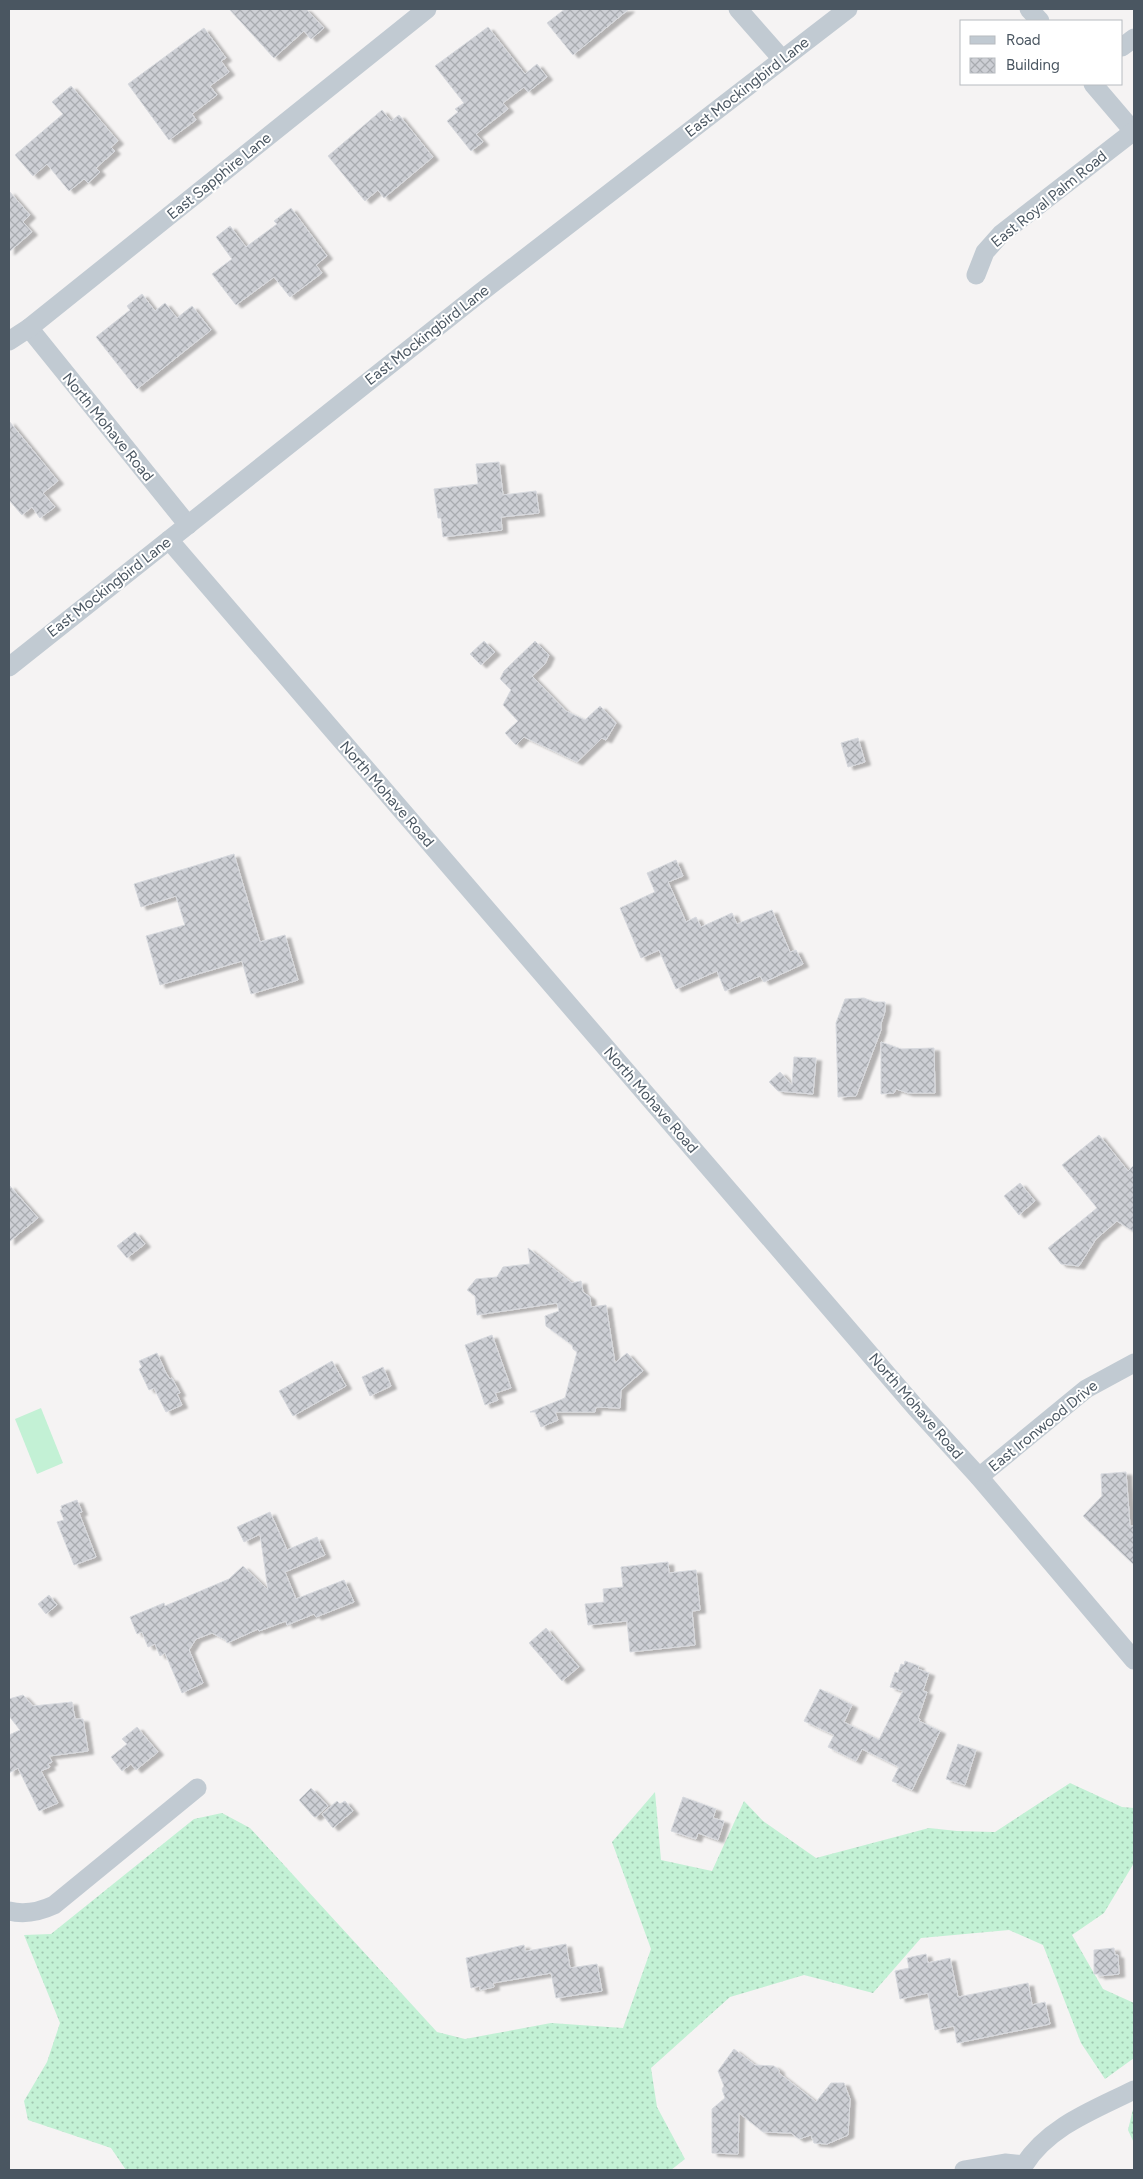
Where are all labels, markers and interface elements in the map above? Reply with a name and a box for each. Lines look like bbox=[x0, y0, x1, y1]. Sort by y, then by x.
legend bbox=[960, 20, 1123, 85]
text: Road bbox=[1006, 31, 1041, 49]
street label: East Mockingbird Lane bbox=[681, 33, 813, 141]
text: Building bbox=[1006, 56, 1060, 74]
street label: East Sapphire Lane bbox=[163, 129, 275, 223]
street label: East Royal Palm Road bbox=[988, 147, 1110, 251]
street label: East Mockingbird Lane bbox=[361, 281, 493, 389]
street label: North Mohave Road bbox=[59, 369, 157, 485]
street label: East Mockingbird Lane bbox=[43, 533, 175, 641]
street label: North Mohave Road bbox=[336, 737, 438, 851]
street label: North Mohave Road bbox=[600, 1043, 702, 1157]
street label: North Mohave Road bbox=[865, 1349, 967, 1463]
street label: East Ironwood Drive bbox=[985, 1376, 1101, 1476]

